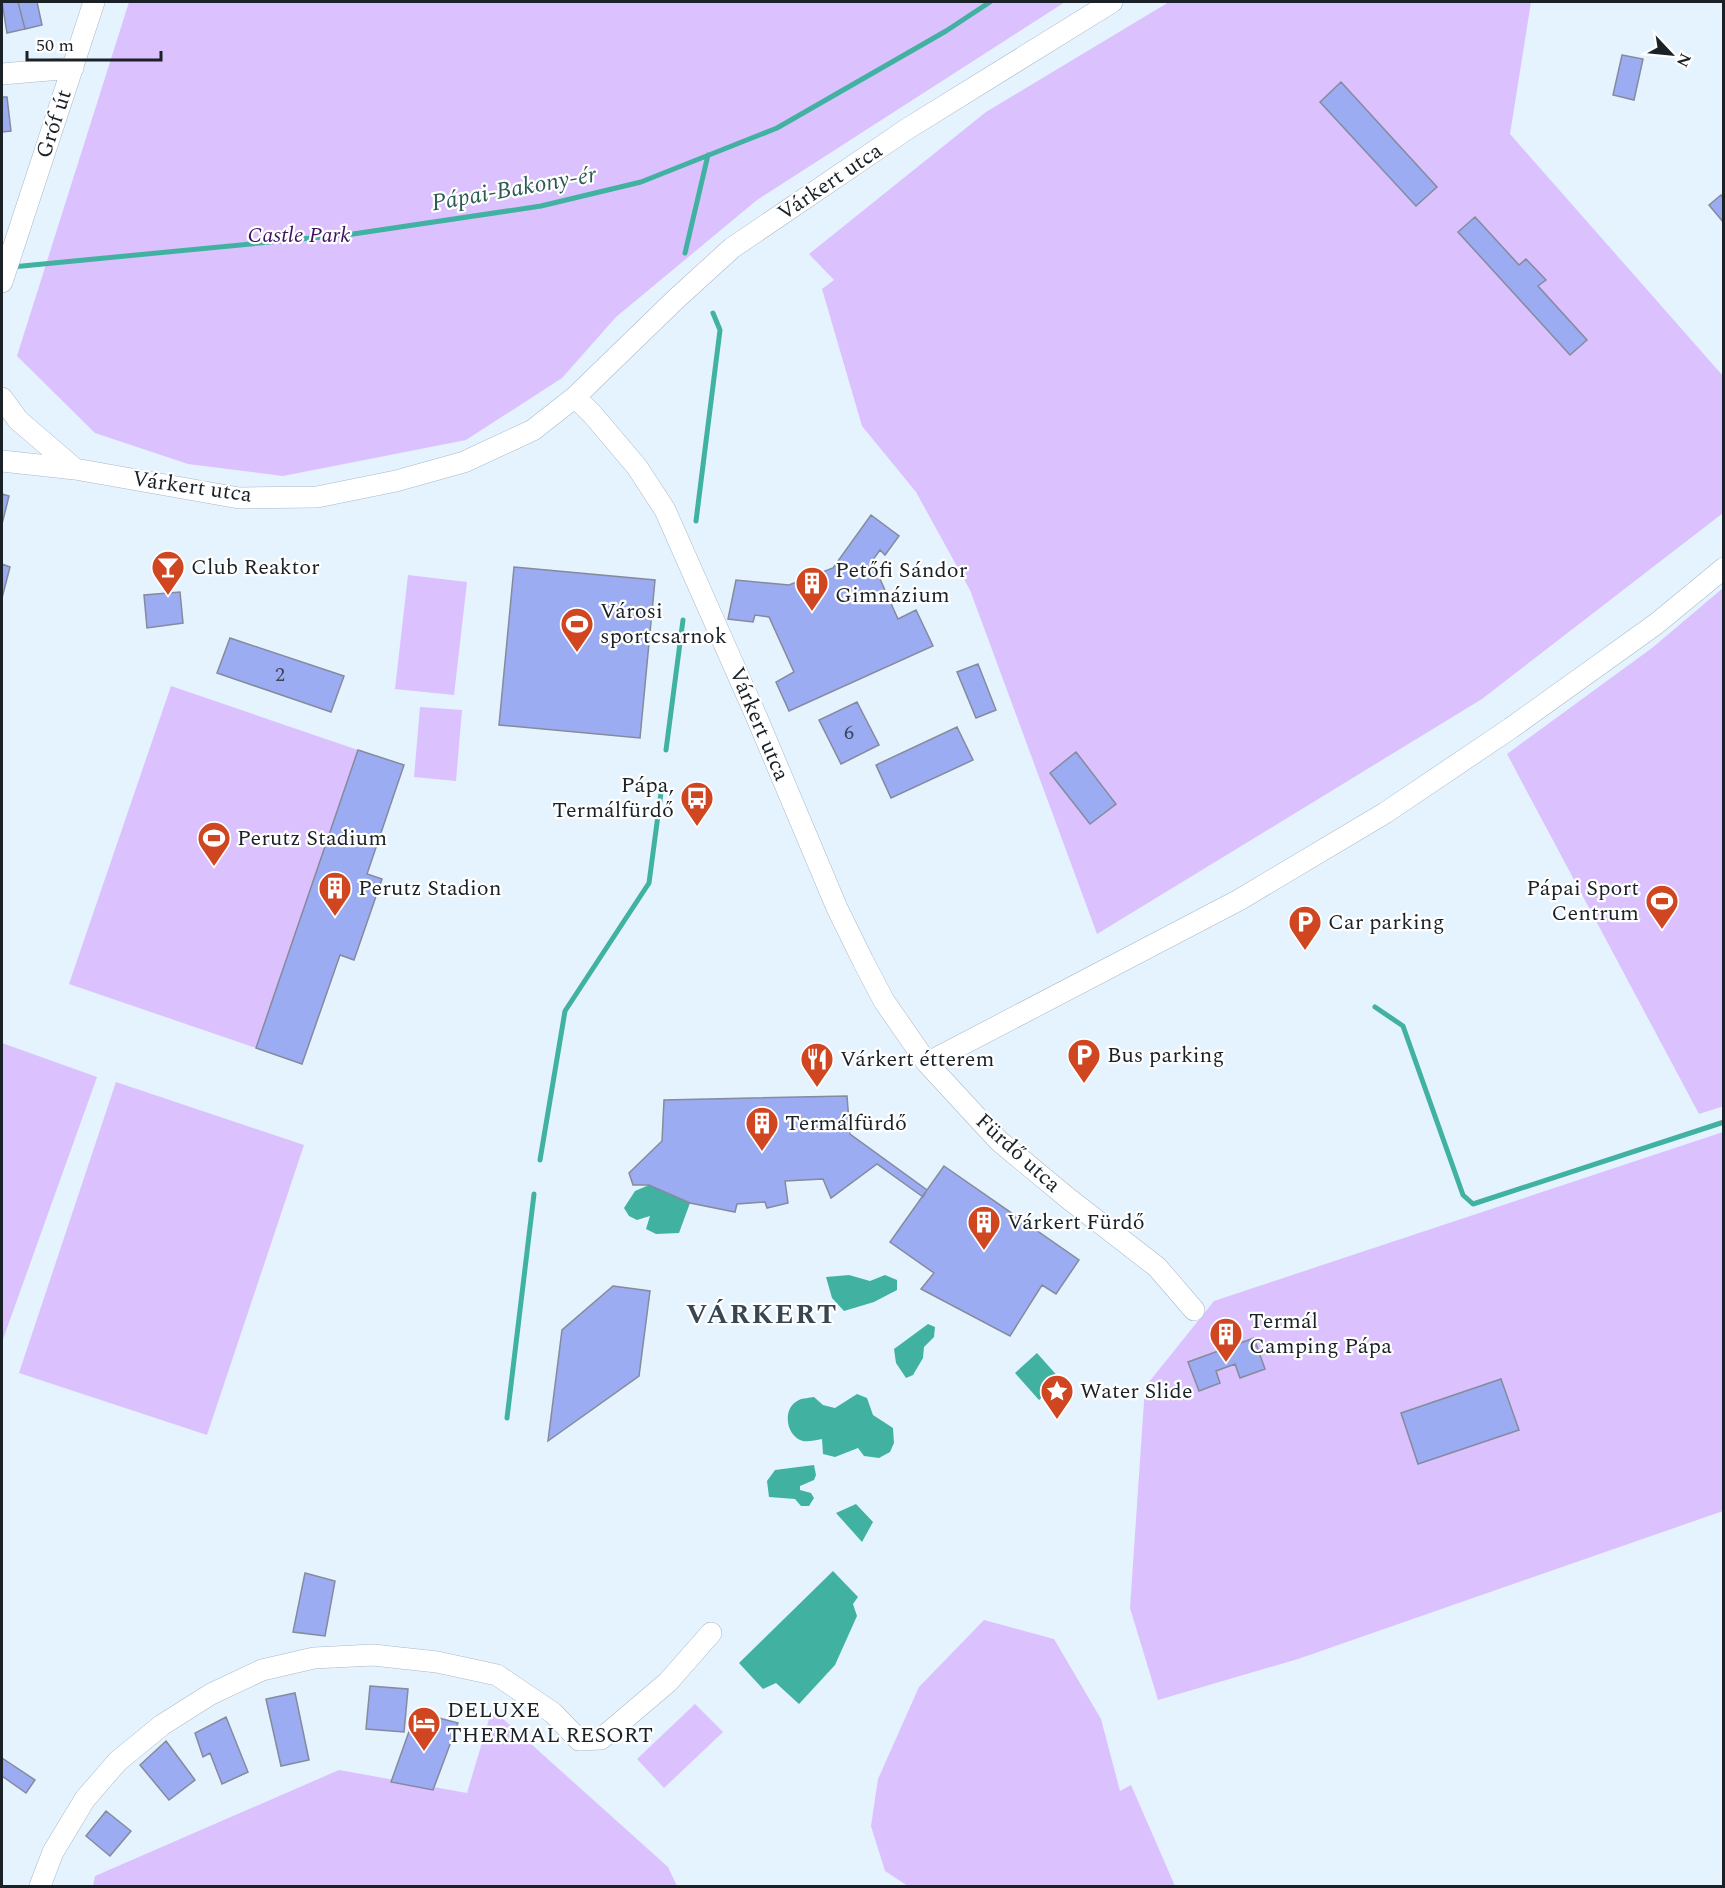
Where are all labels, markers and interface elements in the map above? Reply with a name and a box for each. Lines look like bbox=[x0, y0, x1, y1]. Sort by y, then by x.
scale bar bbox=[27, 24, 160, 62]
north arrow bbox=[1641, 24, 1701, 84]
text: 50 m bbox=[36, 32, 74, 59]
text: N bbox=[1670, 49, 1697, 71]
street label: Gróf út bbox=[27, 85, 81, 163]
street label: Várkert utca bbox=[771, 134, 889, 229]
water label: Pápai-Bakony-ér bbox=[429, 157, 600, 221]
park label: Castle Park bbox=[247, 219, 351, 252]
street label: Várkert utca bbox=[130, 462, 254, 512]
bar icon: Club Reaktor bbox=[150, 549, 186, 596]
place label: Club Reaktor bbox=[191, 551, 320, 584]
place label: Petőfi Sándor Gimnázium bbox=[835, 554, 968, 612]
building icon: Petőfi Sándor Gimnázium bbox=[794, 565, 830, 612]
place label: Városi sportcsarnok bbox=[600, 595, 727, 653]
sports icon: Városi sportcsarnok bbox=[559, 606, 595, 653]
house number: 2 bbox=[275, 660, 285, 690]
street label: Várkert utca bbox=[720, 662, 798, 786]
house number: 6 bbox=[844, 718, 854, 748]
place label: Pápa, Termálfürdő bbox=[552, 769, 674, 827]
bus stop icon: Pápa, Termálfürdő bbox=[679, 780, 715, 827]
sports icon: Perutz Stadium bbox=[196, 820, 232, 867]
place label: Perutz Stadium bbox=[237, 822, 387, 855]
building icon: Perutz Stadion bbox=[317, 870, 353, 917]
place label: Perutz Stadion bbox=[358, 872, 502, 905]
place label: Pápai Sport Centrum bbox=[1526, 872, 1639, 930]
sports icon: Pápai Sport Centrum bbox=[1644, 883, 1680, 930]
parking icon: Car parking bbox=[1287, 904, 1323, 951]
place label: Car parking bbox=[1328, 906, 1444, 939]
parking icon: Bus parking bbox=[1066, 1037, 1102, 1084]
place label: Bus parking bbox=[1107, 1039, 1224, 1072]
restaurant icon: Várkert étterem bbox=[799, 1041, 835, 1088]
place label: Várkert étterem bbox=[840, 1043, 994, 1076]
building icon: Termálfürdő bbox=[744, 1105, 780, 1152]
street label: Fürdő utca bbox=[968, 1105, 1068, 1201]
place label: Termálfürdő bbox=[785, 1107, 907, 1140]
building icon: Várkert Fürdő bbox=[966, 1204, 1002, 1251]
place label: Várkert Fürdő bbox=[1007, 1206, 1145, 1239]
district label: VÁRKERT bbox=[686, 1293, 838, 1336]
place label: Termál Camping Pápa bbox=[1249, 1305, 1392, 1363]
building icon: Termál Camping Pápa bbox=[1208, 1316, 1244, 1363]
place icon: Water Slide bbox=[1039, 1373, 1075, 1420]
place label: Water Slide bbox=[1080, 1375, 1193, 1408]
place label: DELUXE THERMAL RESORT bbox=[447, 1694, 653, 1752]
hotel icon: DELUXE THERMAL RESORT bbox=[406, 1705, 442, 1752]

